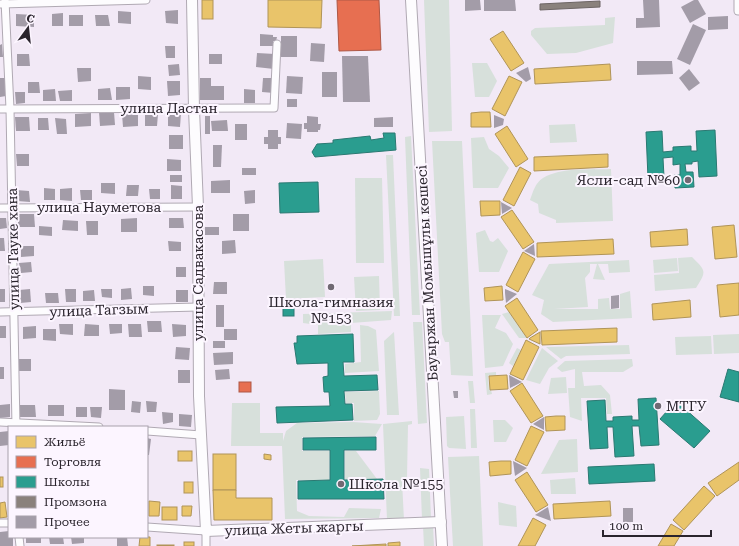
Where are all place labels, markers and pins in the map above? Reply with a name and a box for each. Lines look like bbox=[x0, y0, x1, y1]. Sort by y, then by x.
place label: Ясли-сад №60 bbox=[577, 172, 680, 188]
marker: Ясли-сад №60 bbox=[683, 175, 693, 185]
marker: Школа-гимназия №153 bbox=[326, 282, 336, 292]
place label: Школа-гимназия №153 bbox=[269, 294, 394, 326]
place label: МТГУ bbox=[666, 398, 707, 414]
marker: МТГУ bbox=[653, 401, 663, 411]
place label: Школа №155 bbox=[349, 476, 443, 492]
marker: Школа №155 bbox=[336, 479, 346, 489]

